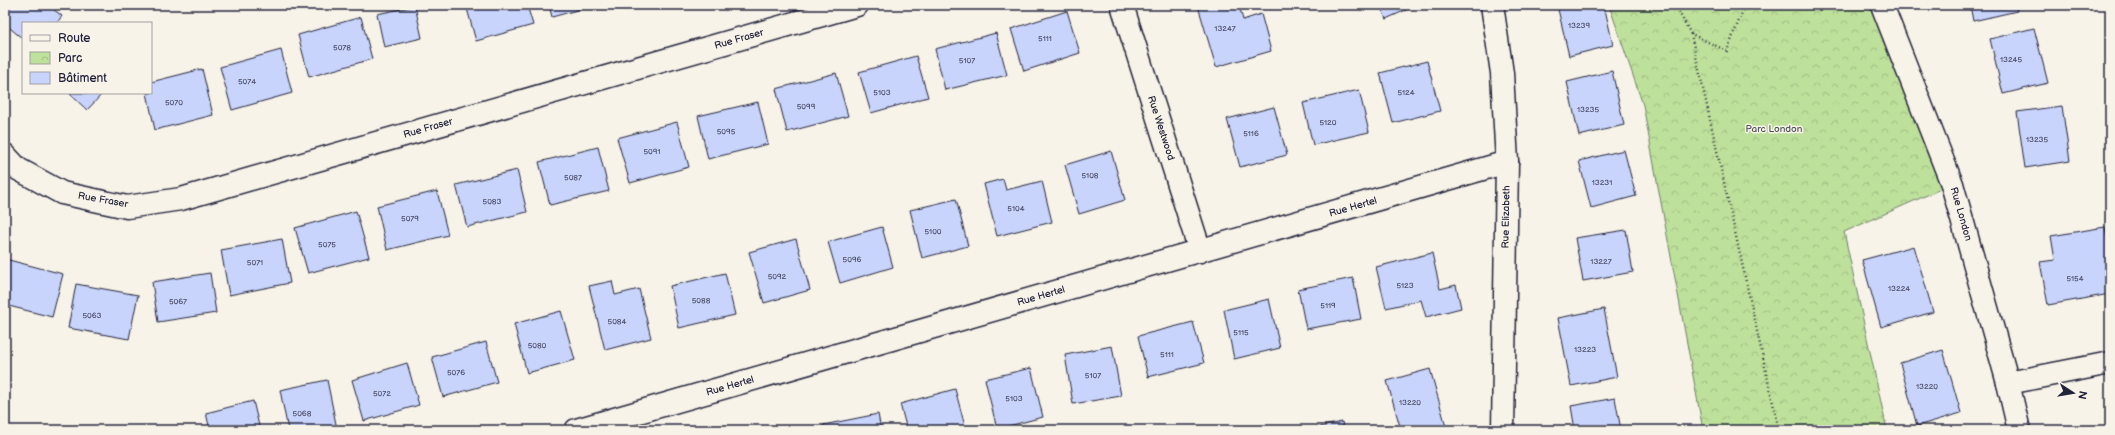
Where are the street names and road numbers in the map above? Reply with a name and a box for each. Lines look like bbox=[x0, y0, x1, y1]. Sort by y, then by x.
street label: Rue Fraser bbox=[713, 26, 765, 52]
street label: Rue Westwood bbox=[1145, 94, 1177, 162]
street label: Rue Fraser bbox=[402, 115, 454, 141]
street label: Rue Elizabeth bbox=[1499, 185, 1513, 249]
street label: Rue London bbox=[1948, 186, 1974, 242]
street label: Rue Fraser bbox=[77, 190, 129, 210]
street label: Rue Hertel bbox=[1328, 194, 1378, 220]
street label: Rue Hertel bbox=[1016, 283, 1066, 309]
street label: Rue Hertel bbox=[705, 373, 755, 399]

